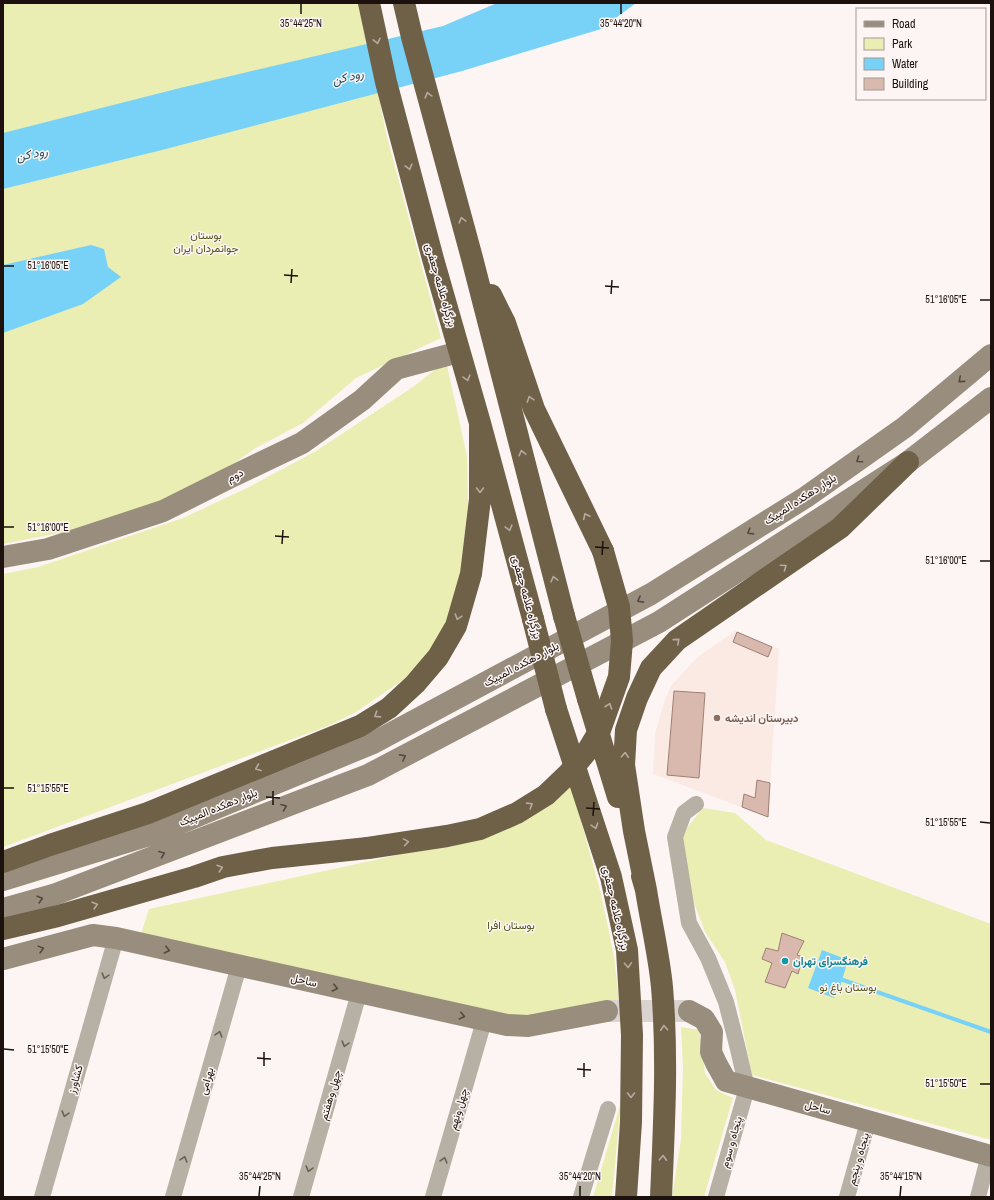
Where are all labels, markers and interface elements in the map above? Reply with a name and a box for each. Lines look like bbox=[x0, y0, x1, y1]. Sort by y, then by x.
legend bbox=[856, 8, 986, 100]
text: Road bbox=[892, 16, 916, 32]
text: 35°44'25"N bbox=[280, 17, 322, 30]
text: 35°44'20"N bbox=[600, 17, 642, 30]
text: Park bbox=[892, 36, 912, 52]
one-way arrow bbox=[373, 38, 381, 44]
text: Water bbox=[892, 56, 919, 72]
water label: رود کن bbox=[331, 65, 365, 89]
text: Building bbox=[892, 76, 929, 92]
one-way arrow bbox=[424, 92, 433, 99]
water label: رود کن bbox=[15, 143, 49, 165]
one-way arrow bbox=[404, 163, 413, 170]
one-way arrow bbox=[458, 217, 467, 224]
park label: بوستان جوانمردان ایران bbox=[173, 228, 239, 255]
street label: بزرگراه علامه جعفری bbox=[422, 242, 460, 328]
text: 51°16'05"E bbox=[27, 259, 69, 272]
text: 51°16'05"E bbox=[925, 293, 967, 306]
one-way arrow bbox=[462, 374, 471, 381]
one-way arrow bbox=[959, 376, 966, 383]
one-way arrow bbox=[527, 396, 535, 403]
one-way arrow bbox=[518, 449, 527, 456]
one-way arrow bbox=[856, 455, 863, 462]
street label: دوم bbox=[224, 465, 246, 486]
street label: بلوار دهکده المپیک bbox=[761, 470, 839, 528]
one-way arrow bbox=[476, 487, 484, 493]
one-way arrow bbox=[583, 513, 591, 521]
text: 51°16'00"E bbox=[27, 521, 69, 534]
one-way arrow bbox=[504, 525, 512, 531]
one-way arrow bbox=[747, 527, 754, 535]
street label: بزرگراه علامه جعفری bbox=[509, 554, 545, 640]
text: 51°16'00"E bbox=[925, 554, 967, 567]
one-way arrow bbox=[779, 565, 786, 572]
one-way arrow bbox=[550, 575, 559, 582]
one-way arrow bbox=[636, 595, 644, 603]
one-way arrow bbox=[454, 614, 463, 621]
street label: بلوار دهکده المپیک bbox=[481, 638, 561, 691]
one-way arrow bbox=[673, 639, 680, 646]
one-way arrow bbox=[604, 703, 613, 710]
one-way arrow bbox=[374, 711, 381, 718]
place label: دبیرستان اندیشه bbox=[725, 711, 799, 725]
marker: دبیرستان اندیشه bbox=[712, 713, 722, 723]
one-way arrow bbox=[620, 752, 629, 758]
one-way arrow bbox=[399, 754, 407, 761]
one-way arrow bbox=[254, 763, 261, 771]
text: 51°15'55"E bbox=[27, 782, 69, 795]
street label: بلوار دهکده المپیک bbox=[177, 785, 260, 830]
one-way arrow bbox=[525, 803, 532, 810]
one-way arrow bbox=[280, 804, 287, 812]
text: 51°15'55"E bbox=[925, 816, 967, 829]
one-way arrow bbox=[590, 822, 598, 829]
one-way arrow bbox=[403, 838, 409, 847]
one-way arrow bbox=[159, 850, 166, 858]
one-way arrow bbox=[216, 864, 223, 873]
street label: بزرگراه علامه جعفری bbox=[599, 864, 633, 952]
one-way arrow bbox=[37, 895, 44, 904]
one-way arrow bbox=[91, 901, 98, 910]
park label: بوستان افرا bbox=[487, 918, 535, 932]
one-way arrow bbox=[37, 945, 44, 954]
one-way arrow bbox=[164, 945, 171, 953]
place label: فرهنگسرای تهران bbox=[793, 954, 868, 968]
marker: فرهنگسرای تهران bbox=[780, 956, 790, 966]
one-way arrow bbox=[623, 962, 632, 968]
street label: ساحل bbox=[290, 970, 319, 990]
one-way arrow bbox=[101, 972, 110, 979]
park label: بوستان باغ نو bbox=[820, 980, 876, 995]
one-way arrow bbox=[332, 983, 338, 991]
one-way arrow bbox=[459, 1012, 465, 1020]
one-way arrow bbox=[660, 1025, 669, 1031]
one-way arrow bbox=[214, 1031, 223, 1038]
one-way arrow bbox=[341, 1040, 350, 1047]
text: 51°15'50"E bbox=[27, 1043, 69, 1056]
street label: کشاورز bbox=[64, 1063, 86, 1096]
street label: بهرامی bbox=[195, 1066, 217, 1096]
street label: چهل وهفتم bbox=[316, 1068, 345, 1122]
text: 51°15'50"E bbox=[925, 1077, 967, 1090]
street label: چهل ونهم bbox=[445, 1086, 472, 1132]
one-way arrow bbox=[627, 1092, 635, 1098]
street label: ساحل bbox=[803, 1097, 833, 1117]
one-way arrow bbox=[62, 1111, 70, 1117]
street label: پنجاه و سوم bbox=[717, 1115, 746, 1170]
street label: پنجاه و پنجم bbox=[844, 1131, 873, 1187]
one-way arrow bbox=[658, 1155, 667, 1161]
one-way arrow bbox=[179, 1156, 188, 1163]
one-way arrow bbox=[439, 1156, 448, 1163]
one-way arrow bbox=[305, 1165, 314, 1172]
text: 35°44'25"N bbox=[239, 1170, 281, 1183]
text: 35°44'20"N bbox=[559, 1170, 601, 1183]
text: 35°44'15"N bbox=[880, 1170, 922, 1183]

